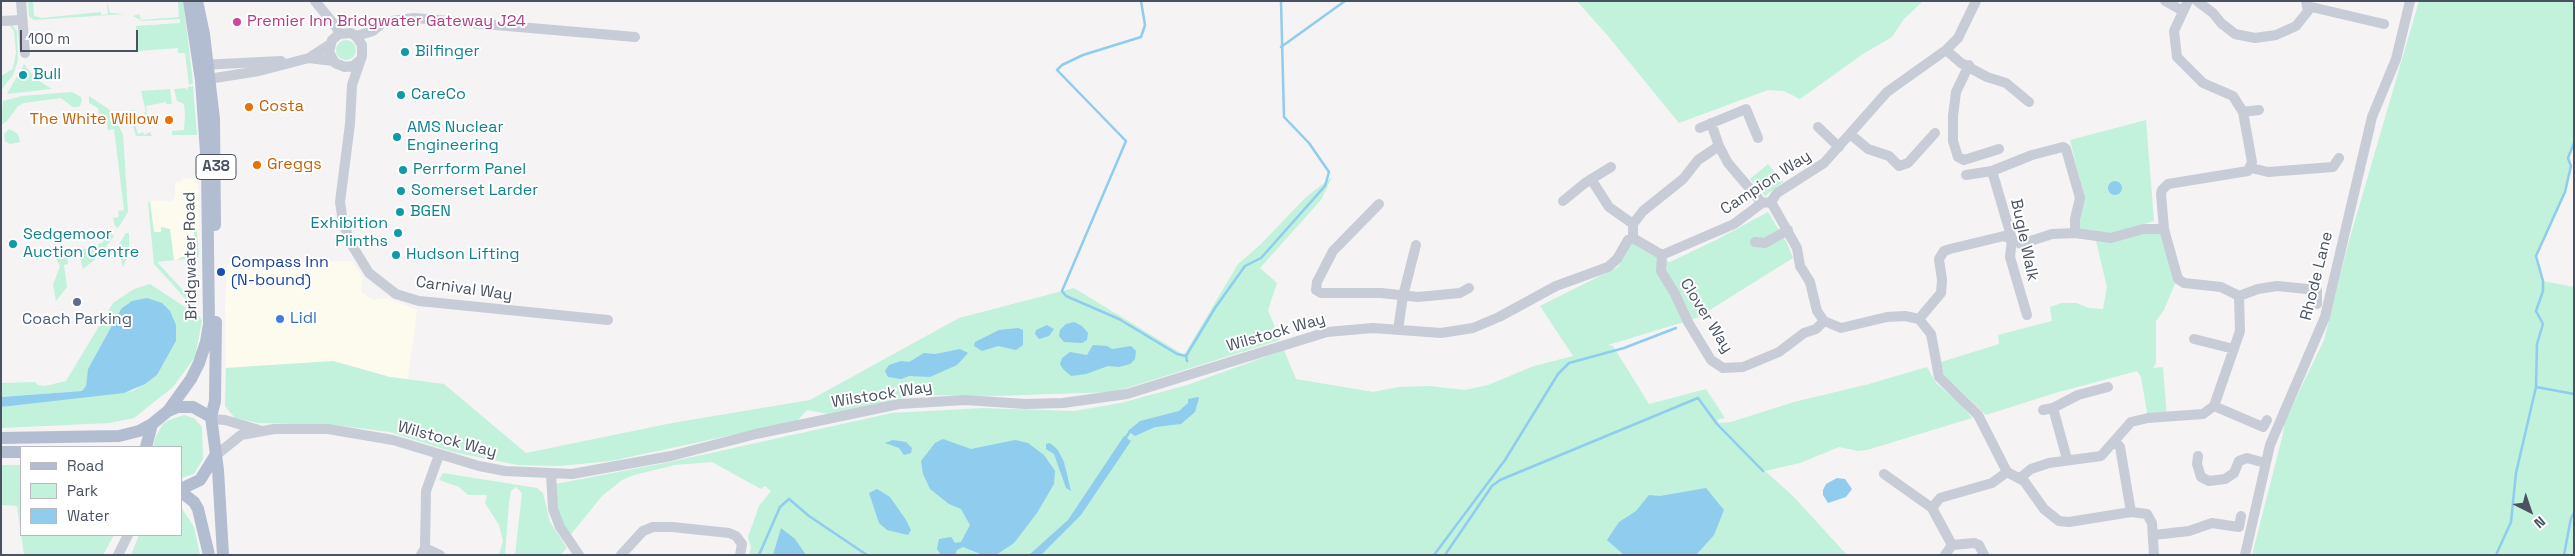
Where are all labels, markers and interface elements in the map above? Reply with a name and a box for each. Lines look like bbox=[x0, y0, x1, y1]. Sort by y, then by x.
place label: Premier Inn Bridgwater Gateway J24 bbox=[247, 12, 526, 32]
marker: Premier Inn Bridgwater Gateway J24 bbox=[231, 16, 243, 28]
scale bar bbox=[22, 20, 140, 52]
text: 100 m bbox=[28, 29, 70, 48]
place label: Bilfinger bbox=[415, 42, 480, 62]
marker: Bilfinger bbox=[399, 46, 411, 58]
place label: Bull bbox=[33, 65, 61, 85]
marker: Bull bbox=[17, 69, 29, 81]
place label: CareCo bbox=[411, 85, 466, 105]
marker: CareCo bbox=[395, 89, 407, 101]
place label: Costa bbox=[259, 97, 304, 117]
marker: Costa bbox=[243, 101, 255, 113]
place label: The White Willow bbox=[30, 110, 159, 130]
marker: The White Willow bbox=[163, 114, 175, 126]
place label: AMS Nuclear Engineering bbox=[407, 118, 503, 156]
marker: AMS Nuclear Engineering bbox=[391, 131, 403, 143]
street label: Campion Way bbox=[1717, 147, 1815, 219]
road number: A38 bbox=[196, 154, 236, 180]
place label: Greggs bbox=[267, 155, 322, 175]
marker: Greggs bbox=[251, 159, 263, 171]
place label: Perrform Panel bbox=[413, 160, 526, 180]
marker: Perrform Panel bbox=[397, 164, 409, 176]
place label: Somerset Larder bbox=[411, 181, 538, 201]
marker: Somerset Larder bbox=[395, 185, 407, 197]
street label: Bridgwater Road bbox=[180, 192, 202, 320]
street label: Bugle Walk bbox=[2006, 197, 2042, 283]
place label: BGEN bbox=[410, 202, 451, 222]
marker: BGEN bbox=[394, 206, 406, 218]
place label: Exhibition Plinths bbox=[311, 214, 388, 252]
place label: Sedgemoor Auction Centre bbox=[23, 225, 139, 263]
marker: Exhibition Plinths bbox=[392, 227, 404, 239]
street label: Rhode Lane bbox=[2297, 230, 2337, 322]
marker: Sedgemoor Auction Centre bbox=[7, 238, 19, 250]
place label: Hudson Lifting bbox=[406, 245, 520, 265]
marker: Hudson Lifting bbox=[390, 249, 402, 261]
place label: Compass Inn (N-bound) bbox=[231, 253, 329, 291]
marker: Compass Inn (N-bound) bbox=[215, 266, 227, 278]
street label: Carnival Way bbox=[414, 273, 514, 305]
street label: Clover Way bbox=[1676, 275, 1736, 357]
marker: Coach Parking bbox=[71, 296, 83, 308]
place label: Lidl bbox=[290, 309, 317, 329]
place label: Coach Parking bbox=[22, 310, 132, 330]
street label: Wilstock Way bbox=[1224, 310, 1328, 356]
marker: Lidl bbox=[274, 313, 286, 325]
street label: Wilstock Way bbox=[830, 378, 934, 412]
street label: Wilstock Way bbox=[395, 418, 499, 462]
legend bbox=[20, 446, 182, 536]
text: Road bbox=[67, 456, 104, 475]
text: Park bbox=[67, 481, 98, 500]
north arrow bbox=[2505, 486, 2555, 536]
text: Water bbox=[67, 506, 109, 525]
text: N bbox=[2530, 512, 2549, 532]

